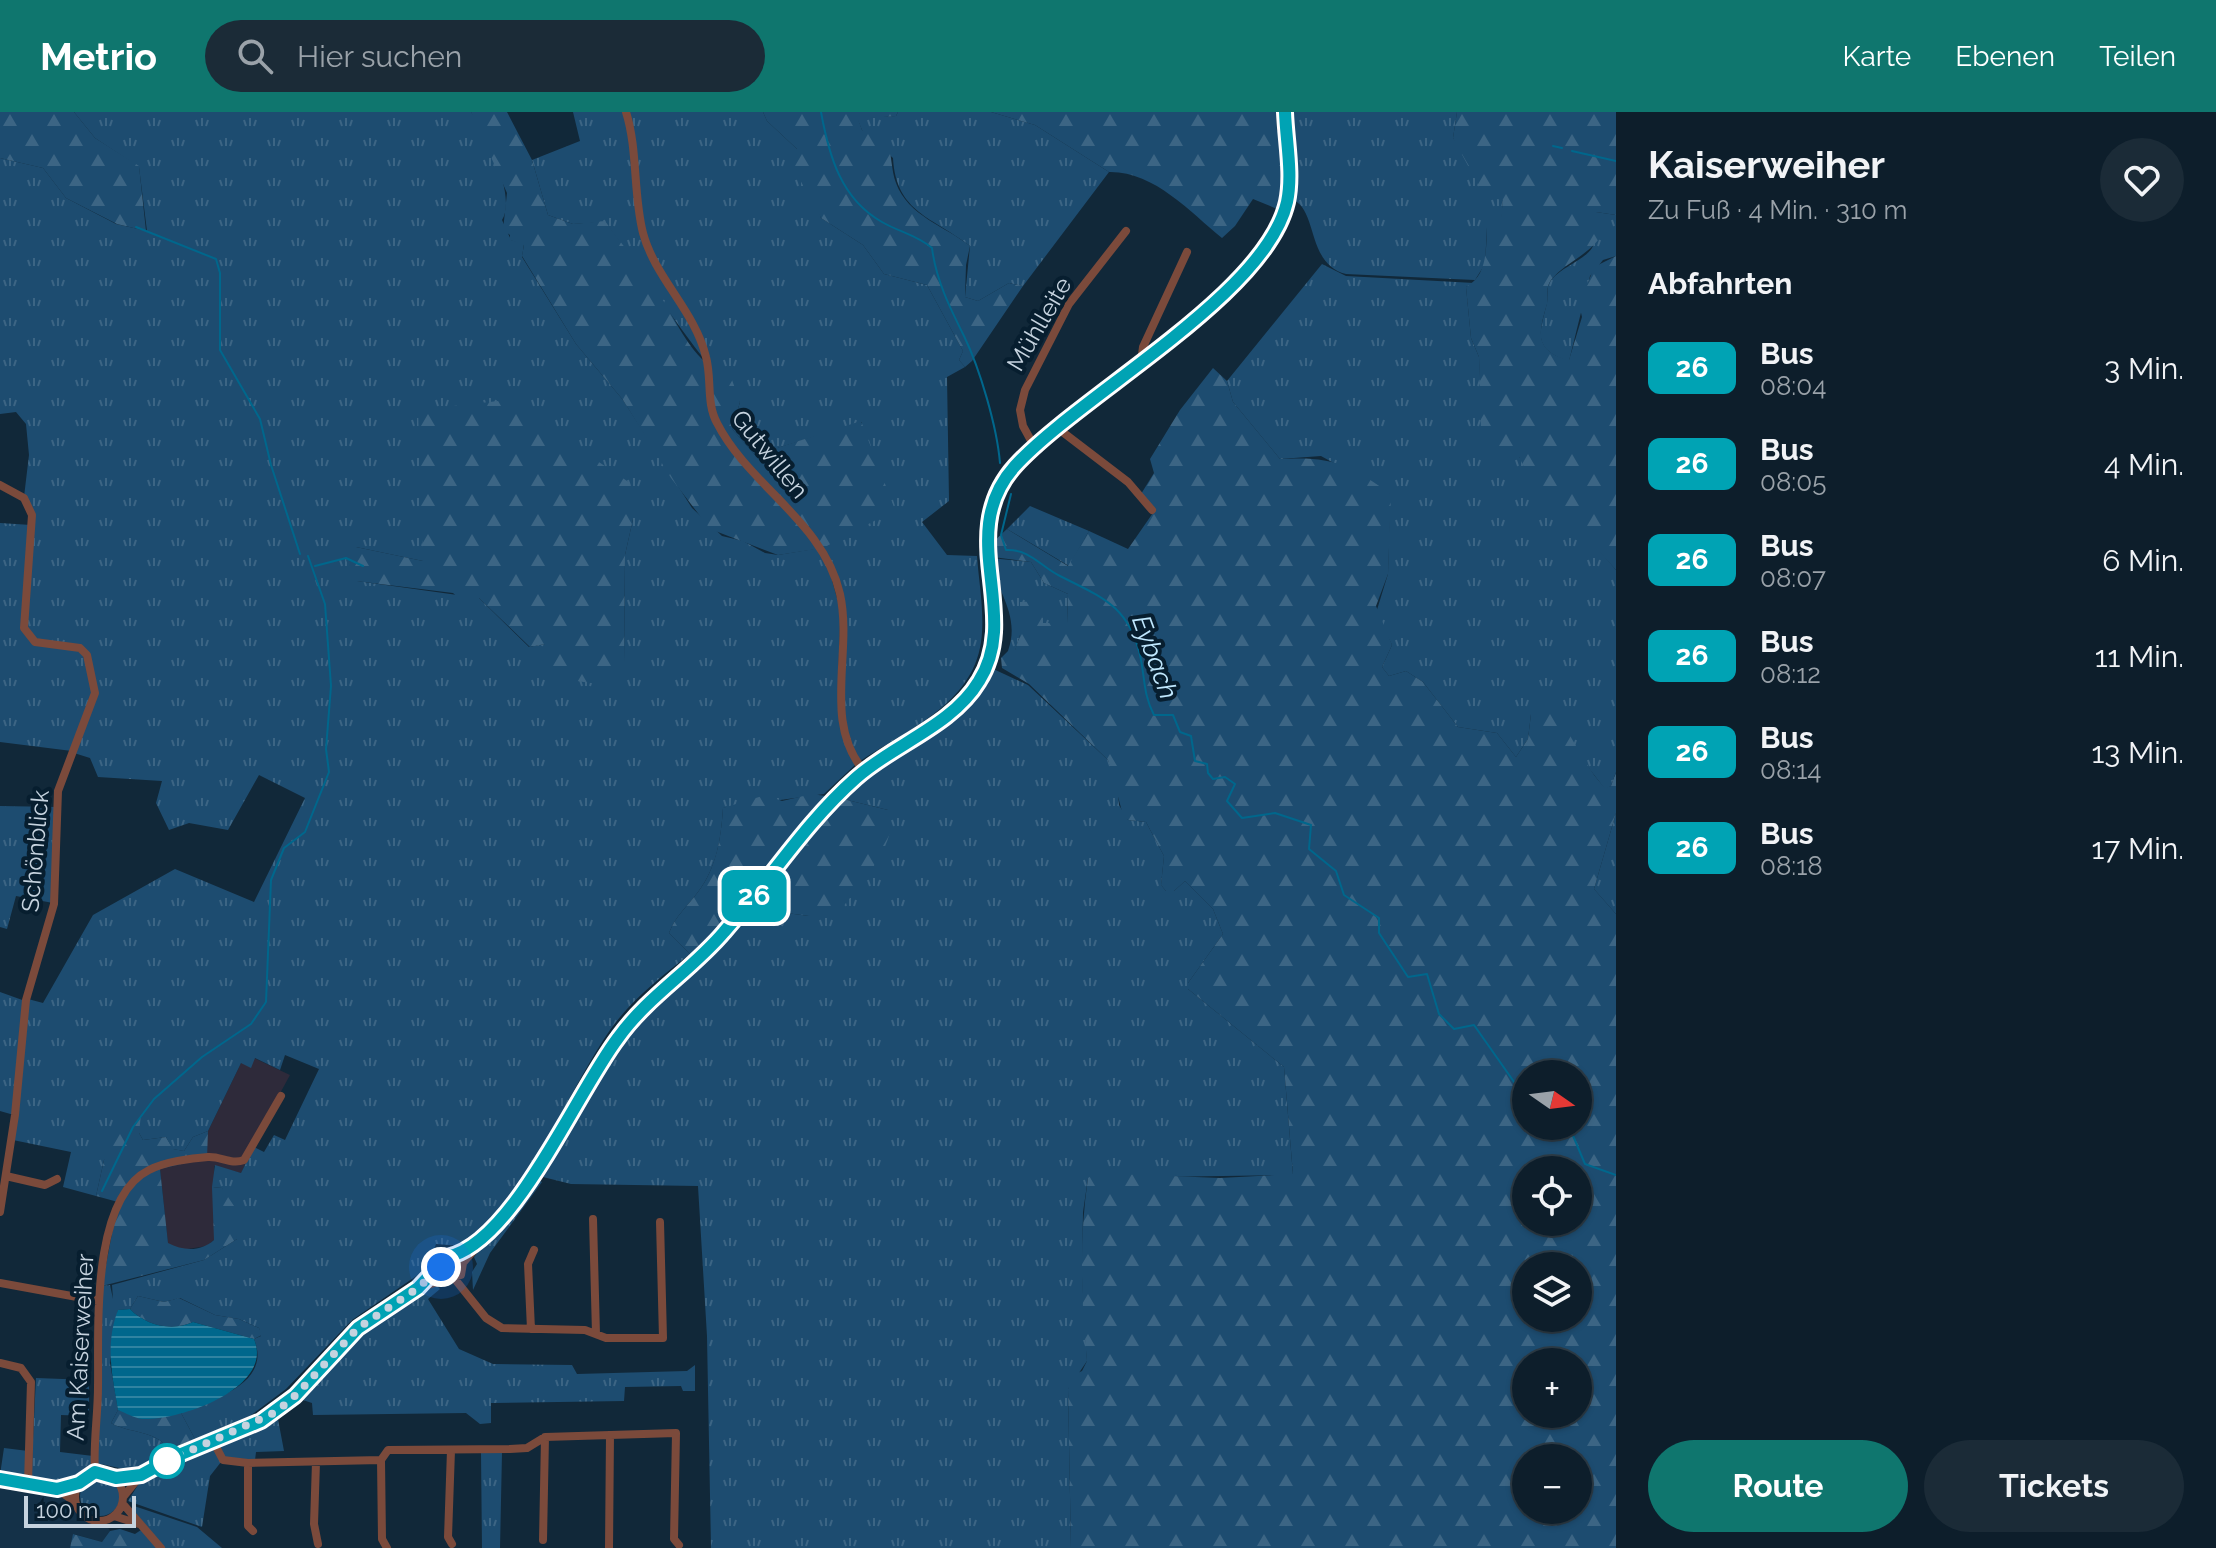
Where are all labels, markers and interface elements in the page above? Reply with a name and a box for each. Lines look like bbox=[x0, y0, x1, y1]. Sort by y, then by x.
search box bbox=[205, 20, 765, 92]
text: Metrio bbox=[40, 34, 157, 79]
icon: search bbox=[233, 34, 277, 78]
text: Hier suchen bbox=[297, 39, 462, 74]
text: Karte bbox=[1843, 40, 1911, 73]
text: Ebenen bbox=[1955, 40, 2055, 73]
text: Teilen bbox=[2099, 40, 2176, 73]
button: heart bbox=[2100, 138, 2184, 222]
text: Kaiserweiher bbox=[1648, 142, 1885, 187]
text: Zu Fuß · 4 Min. · 310 m bbox=[1648, 195, 1907, 225]
text: Abfahrten bbox=[1648, 266, 1792, 301]
street label: Mühlleite bbox=[1001, 272, 1077, 376]
text: Bus bbox=[1760, 336, 1814, 371]
text: 26 bbox=[1676, 351, 1708, 384]
text: 3 Min. bbox=[2104, 351, 2184, 386]
text: 08:04 bbox=[1760, 371, 1826, 401]
street label: Gutwillen bbox=[726, 404, 814, 504]
text: Bus bbox=[1760, 432, 1814, 467]
text: 26 bbox=[1676, 447, 1708, 480]
text: 4 Min. bbox=[2104, 447, 2184, 482]
text: 08:05 bbox=[1760, 467, 1826, 497]
text: Bus bbox=[1760, 528, 1814, 563]
text: 26 bbox=[1676, 543, 1708, 576]
text: 6 Min. bbox=[2102, 543, 2184, 578]
text: 08:07 bbox=[1760, 563, 1826, 593]
water label: Eybach bbox=[1126, 611, 1184, 703]
text: Bus bbox=[1760, 624, 1814, 659]
text: 26 bbox=[1676, 639, 1708, 672]
text: 11 Min. bbox=[2095, 639, 2184, 674]
text: 08:12 bbox=[1760, 659, 1821, 689]
text: Bus bbox=[1760, 720, 1814, 755]
text: 26 bbox=[1676, 735, 1708, 768]
text: 13 Min. bbox=[2091, 735, 2184, 770]
text: 08:14 bbox=[1760, 755, 1822, 785]
street label: Schönblick bbox=[15, 788, 55, 913]
text: Bus bbox=[1760, 816, 1814, 851]
text: 26 bbox=[1676, 831, 1708, 864]
text: 17 Min. bbox=[2092, 831, 2184, 866]
text: 08:18 bbox=[1760, 851, 1823, 881]
line badge: 26 bbox=[718, 870, 790, 922]
text: 26 bbox=[738, 879, 770, 912]
north arrow bbox=[1512, 1060, 1592, 1140]
map controls bbox=[1512, 1060, 1592, 1524]
button: locate bbox=[1512, 1156, 1592, 1236]
your location bbox=[421, 1247, 461, 1287]
street label: Am Kaiserweiher bbox=[61, 1252, 99, 1441]
button: layers bbox=[1512, 1252, 1592, 1332]
button: + bbox=[1512, 1348, 1592, 1428]
button: Route bbox=[1648, 1440, 1908, 1532]
button: Tickets bbox=[1924, 1440, 2184, 1532]
unlabelled marker bbox=[150, 1444, 184, 1478]
button: − bbox=[1512, 1444, 1592, 1524]
scale bar bbox=[24, 1492, 136, 1528]
text: 100 m bbox=[36, 1497, 98, 1523]

